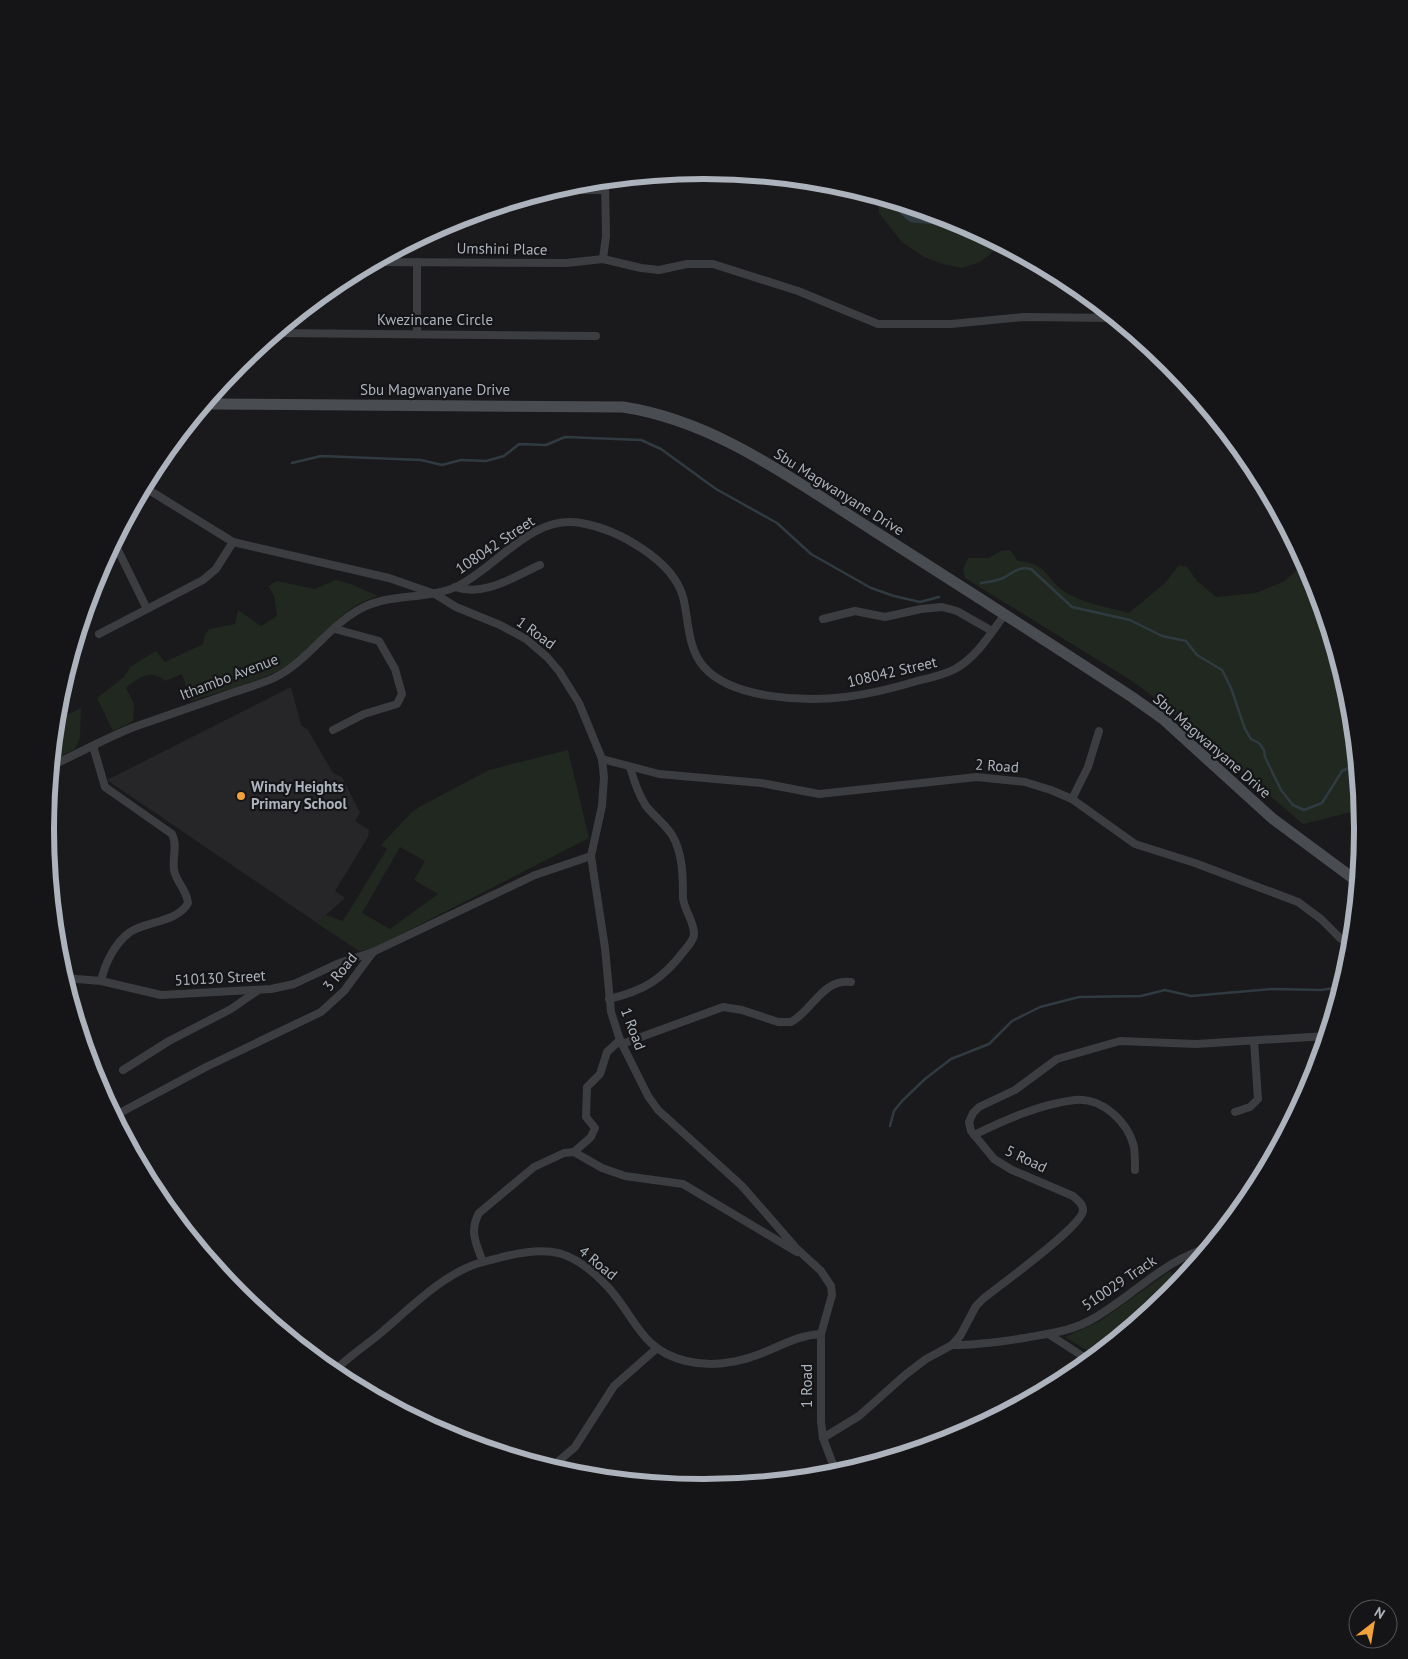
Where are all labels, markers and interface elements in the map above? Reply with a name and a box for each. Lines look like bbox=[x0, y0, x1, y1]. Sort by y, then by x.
street label: Umshini Place bbox=[456, 238, 548, 259]
street label: Kwezincane Circle bbox=[377, 310, 493, 329]
street label: Sbu Magwanyane Drive bbox=[360, 380, 510, 399]
street label: Sbu Magwanyane Drive bbox=[771, 444, 908, 539]
street label: 108042 Street bbox=[452, 511, 538, 578]
street label: 1 Road bbox=[513, 612, 560, 653]
street label: Ithambo Avenue bbox=[177, 649, 281, 704]
street label: 108042 Street bbox=[845, 652, 939, 691]
street label: Sbu Magwanyane Drive bbox=[1149, 689, 1275, 802]
street label: 2 Road bbox=[974, 754, 1020, 777]
place label: Windy Heights Primary School bbox=[251, 777, 347, 813]
marker: Windy Heights Primary School bbox=[235, 790, 247, 802]
street label: 3 Road bbox=[318, 949, 361, 995]
street label: 510130 Street bbox=[174, 966, 266, 989]
street label: 1 Road bbox=[617, 1005, 650, 1053]
street label: 5 Road bbox=[1002, 1141, 1050, 1176]
street label: 4 Road bbox=[575, 1241, 621, 1284]
street label: 510029 Track bbox=[1078, 1250, 1160, 1314]
street label: 1 Road bbox=[797, 1364, 816, 1408]
north arrow bbox=[1348, 1599, 1398, 1649]
text: N bbox=[1371, 1603, 1388, 1623]

